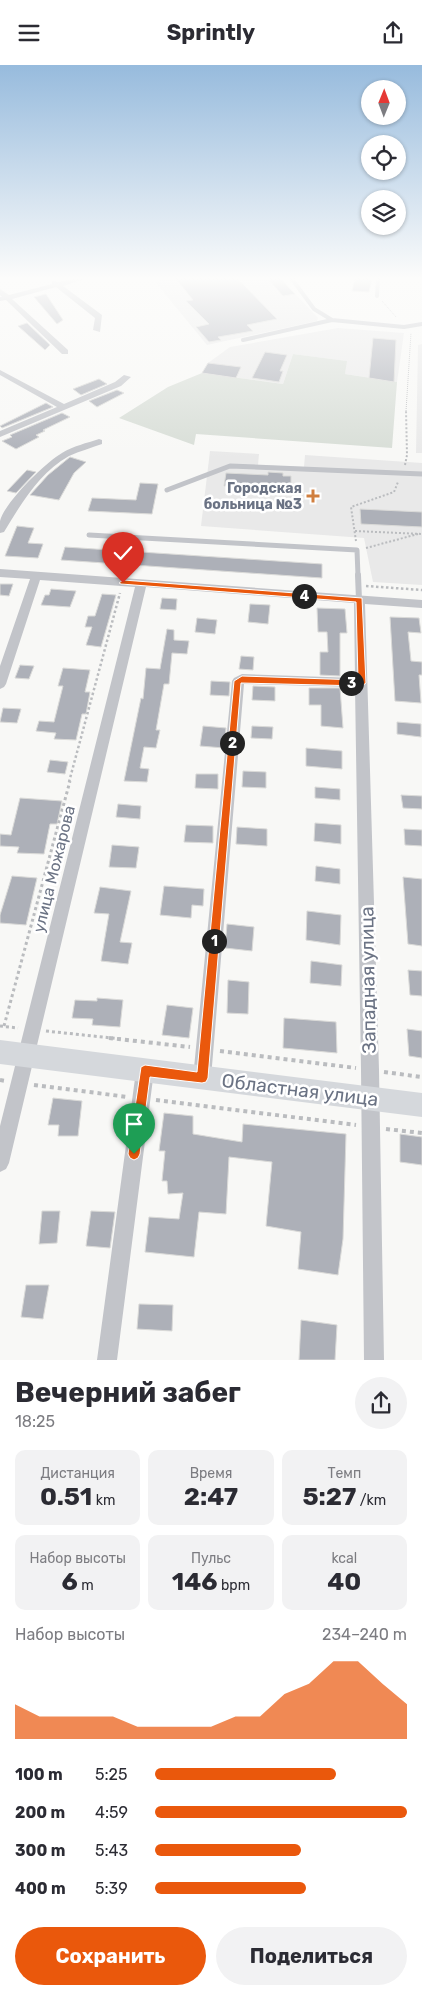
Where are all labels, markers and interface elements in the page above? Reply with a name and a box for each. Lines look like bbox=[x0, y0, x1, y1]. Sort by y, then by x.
icon: menu bbox=[15, 19, 43, 47]
text: Sprintly bbox=[167, 19, 255, 46]
icon: share bbox=[379, 19, 407, 47]
north arrow bbox=[361, 80, 406, 125]
map controls bbox=[361, 80, 406, 235]
button: locate bbox=[361, 135, 406, 180]
button: layers bbox=[361, 190, 406, 235]
place label: Городская больница №3 bbox=[204, 480, 302, 513]
marker: Городская больница №3 bbox=[306, 489, 320, 503]
pin bbox=[102, 532, 144, 583]
icon: check bbox=[109, 539, 137, 567]
pin: 4 bbox=[292, 583, 316, 609]
text: 4 bbox=[300, 588, 309, 605]
pin: 3 bbox=[338, 671, 364, 695]
text: 3 bbox=[347, 675, 356, 692]
pin: 2 bbox=[220, 731, 244, 755]
text: 2 bbox=[228, 735, 237, 752]
street label: улица Можарова bbox=[29, 804, 79, 934]
street label: Западная улица bbox=[355, 906, 381, 1054]
pin: 1 bbox=[202, 929, 226, 953]
text: 1 bbox=[211, 933, 218, 950]
street label: Областная улица bbox=[221, 1069, 379, 1111]
pin bbox=[113, 1103, 155, 1154]
icon: arrive bbox=[120, 1110, 148, 1138]
text: Вечерний забег bbox=[15, 1376, 241, 1409]
button: share bbox=[355, 1377, 407, 1429]
text: 18:25 bbox=[15, 1412, 55, 1431]
text: Дистанция bbox=[40, 1465, 115, 1482]
text: Время bbox=[190, 1465, 232, 1482]
text: Темп bbox=[327, 1465, 361, 1482]
text: 0.51 bbox=[40, 1482, 92, 1511]
text: 2:47 bbox=[184, 1482, 238, 1511]
text: 5:27 bbox=[302, 1482, 356, 1511]
text: km bbox=[92, 1492, 115, 1509]
text: /km bbox=[356, 1492, 386, 1509]
text: Набор высоты bbox=[30, 1550, 126, 1567]
text: Пульс bbox=[191, 1550, 231, 1567]
text: kcal bbox=[331, 1550, 357, 1567]
text: 6 bbox=[62, 1567, 78, 1596]
text: 146 bbox=[172, 1567, 218, 1596]
text: 40 bbox=[327, 1567, 361, 1596]
text: m bbox=[78, 1577, 94, 1594]
text: bpm bbox=[218, 1577, 250, 1594]
text: Набор высоты bbox=[15, 1625, 125, 1644]
text: 234–240 m bbox=[322, 1625, 407, 1644]
text: 100 m bbox=[15, 1765, 63, 1784]
text: 5:25 bbox=[95, 1765, 128, 1784]
text: 200 m bbox=[15, 1803, 65, 1822]
text: 4:59 bbox=[95, 1803, 128, 1822]
text: 300 m bbox=[15, 1841, 65, 1860]
text: 5:43 bbox=[95, 1841, 128, 1860]
text: 400 m bbox=[15, 1879, 66, 1898]
text: 5:39 bbox=[95, 1879, 128, 1898]
button: Сохранить bbox=[15, 1927, 206, 1985]
button: Поделиться bbox=[216, 1927, 407, 1985]

